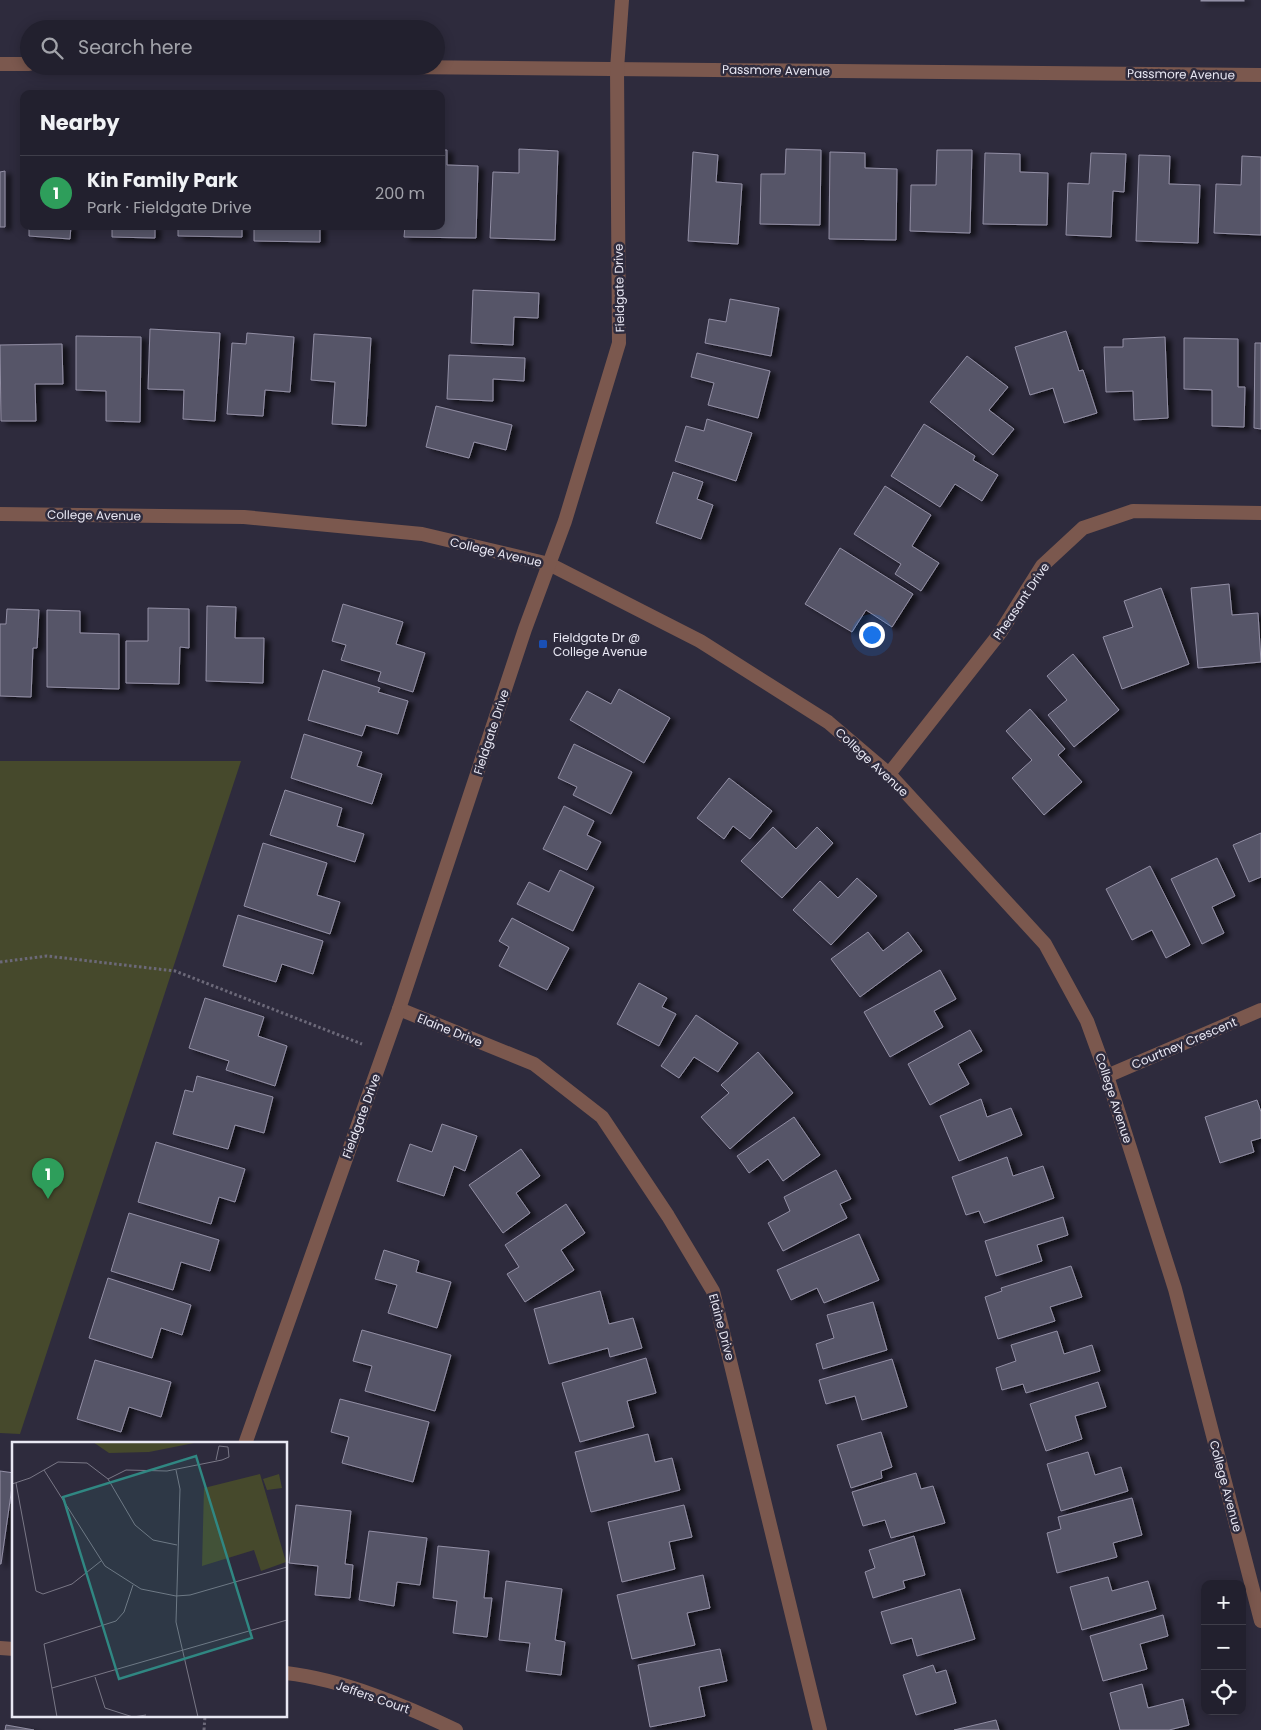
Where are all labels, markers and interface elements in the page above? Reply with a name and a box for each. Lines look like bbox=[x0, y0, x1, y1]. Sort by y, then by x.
search box bbox=[20, 20, 445, 75]
icon: search bbox=[38, 34, 66, 62]
text: Search here bbox=[78, 34, 192, 61]
street label: Passmore Avenue bbox=[722, 61, 830, 79]
street label: Passmore Avenue bbox=[1127, 65, 1235, 83]
text: Nearby bbox=[40, 108, 120, 137]
text: Kin Family Park bbox=[87, 167, 238, 194]
text: 1 bbox=[53, 182, 59, 205]
text: 200 m bbox=[375, 182, 425, 205]
text: Park · Fieldgate Drive bbox=[87, 196, 252, 219]
street label: Fieldgate Drive bbox=[610, 243, 628, 333]
street label: College Avenue bbox=[47, 506, 141, 524]
street label: College Avenue bbox=[448, 533, 544, 571]
street label: Pheasant Drive bbox=[989, 559, 1053, 643]
your location bbox=[859, 622, 885, 648]
place label: Fieldgate Dr @ College Avenue bbox=[553, 629, 647, 660]
marker: Fieldgate Dr @ College Avenue bbox=[537, 638, 549, 650]
street label: Fieldgate Drive bbox=[469, 687, 513, 777]
street label: College Avenue bbox=[832, 724, 912, 800]
street label: Elaine Drive bbox=[415, 1009, 485, 1051]
street label: Courtney Crescent bbox=[1129, 1013, 1239, 1073]
street label: College Avenue bbox=[1091, 1051, 1137, 1145]
street label: Fieldgate Drive bbox=[338, 1071, 384, 1161]
pin: 1 bbox=[32, 1158, 64, 1199]
street label: Elaine Drive bbox=[705, 1292, 739, 1362]
street label: College Avenue bbox=[1206, 1438, 1246, 1534]
inset map bbox=[12, 1442, 288, 1718]
map controls bbox=[1201, 1580, 1246, 1715]
button: + bbox=[1201, 1580, 1246, 1625]
button: − bbox=[1201, 1625, 1246, 1670]
button: locate bbox=[1201, 1670, 1246, 1715]
street label: Jeffers Court bbox=[334, 1676, 412, 1718]

